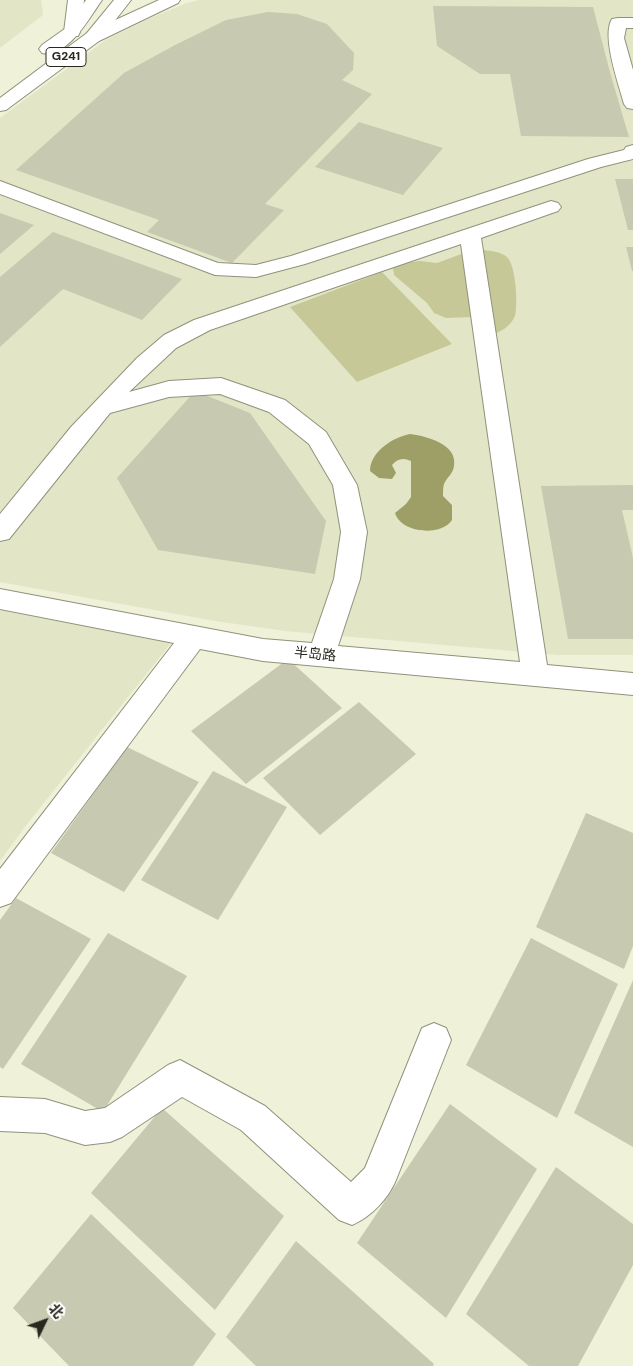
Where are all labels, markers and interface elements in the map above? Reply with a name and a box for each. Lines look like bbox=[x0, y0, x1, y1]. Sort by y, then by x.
road number: G241 bbox=[46, 48, 86, 66]
street label: 半岛路 bbox=[293, 645, 337, 665]
north arrow bbox=[20, 1296, 70, 1346]
text: 北 bbox=[45, 1300, 68, 1322]

